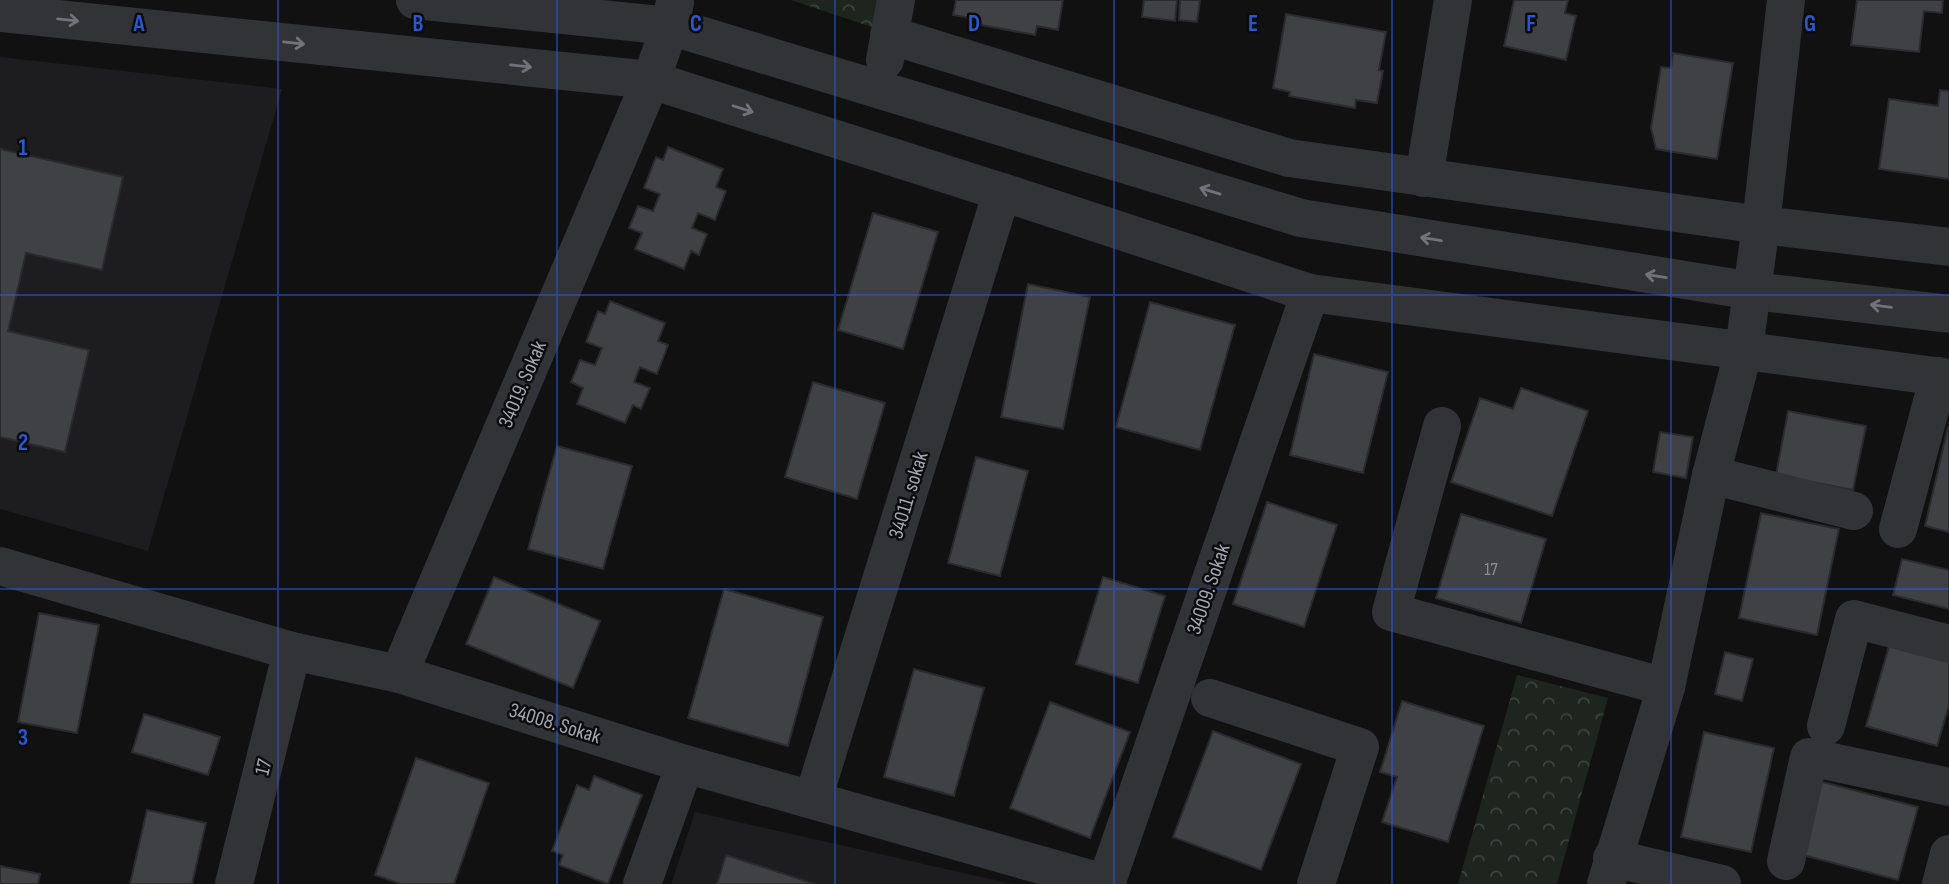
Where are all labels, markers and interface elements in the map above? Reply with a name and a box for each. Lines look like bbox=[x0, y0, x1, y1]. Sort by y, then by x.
text: A bbox=[133, 10, 146, 38]
text: B bbox=[413, 10, 424, 38]
text: C bbox=[690, 10, 702, 38]
text: D bbox=[968, 10, 980, 38]
text: E bbox=[1248, 10, 1258, 38]
text: F bbox=[1526, 10, 1536, 38]
text: G bbox=[1804, 10, 1816, 38]
one-way arrow bbox=[56, 13, 79, 26]
one-way arrow bbox=[282, 37, 305, 50]
one-way arrow bbox=[509, 60, 531, 73]
one-way arrow bbox=[731, 104, 753, 116]
text: 1 bbox=[18, 134, 28, 162]
one-way arrow bbox=[1199, 183, 1221, 196]
one-way arrow bbox=[1420, 232, 1443, 245]
one-way arrow bbox=[1645, 269, 1668, 282]
one-way arrow bbox=[1870, 299, 1893, 312]
street label: 34019. Sokak bbox=[493, 337, 552, 432]
text: 2 bbox=[18, 429, 28, 457]
street label: 34011. sokak bbox=[883, 448, 934, 542]
street label: 34009. Sokak bbox=[1181, 541, 1236, 638]
house number: 17 bbox=[1484, 559, 1499, 580]
street label: 34008. Sokak bbox=[506, 698, 604, 749]
text: 3 bbox=[18, 724, 28, 752]
street label: 17 bbox=[249, 756, 278, 778]

